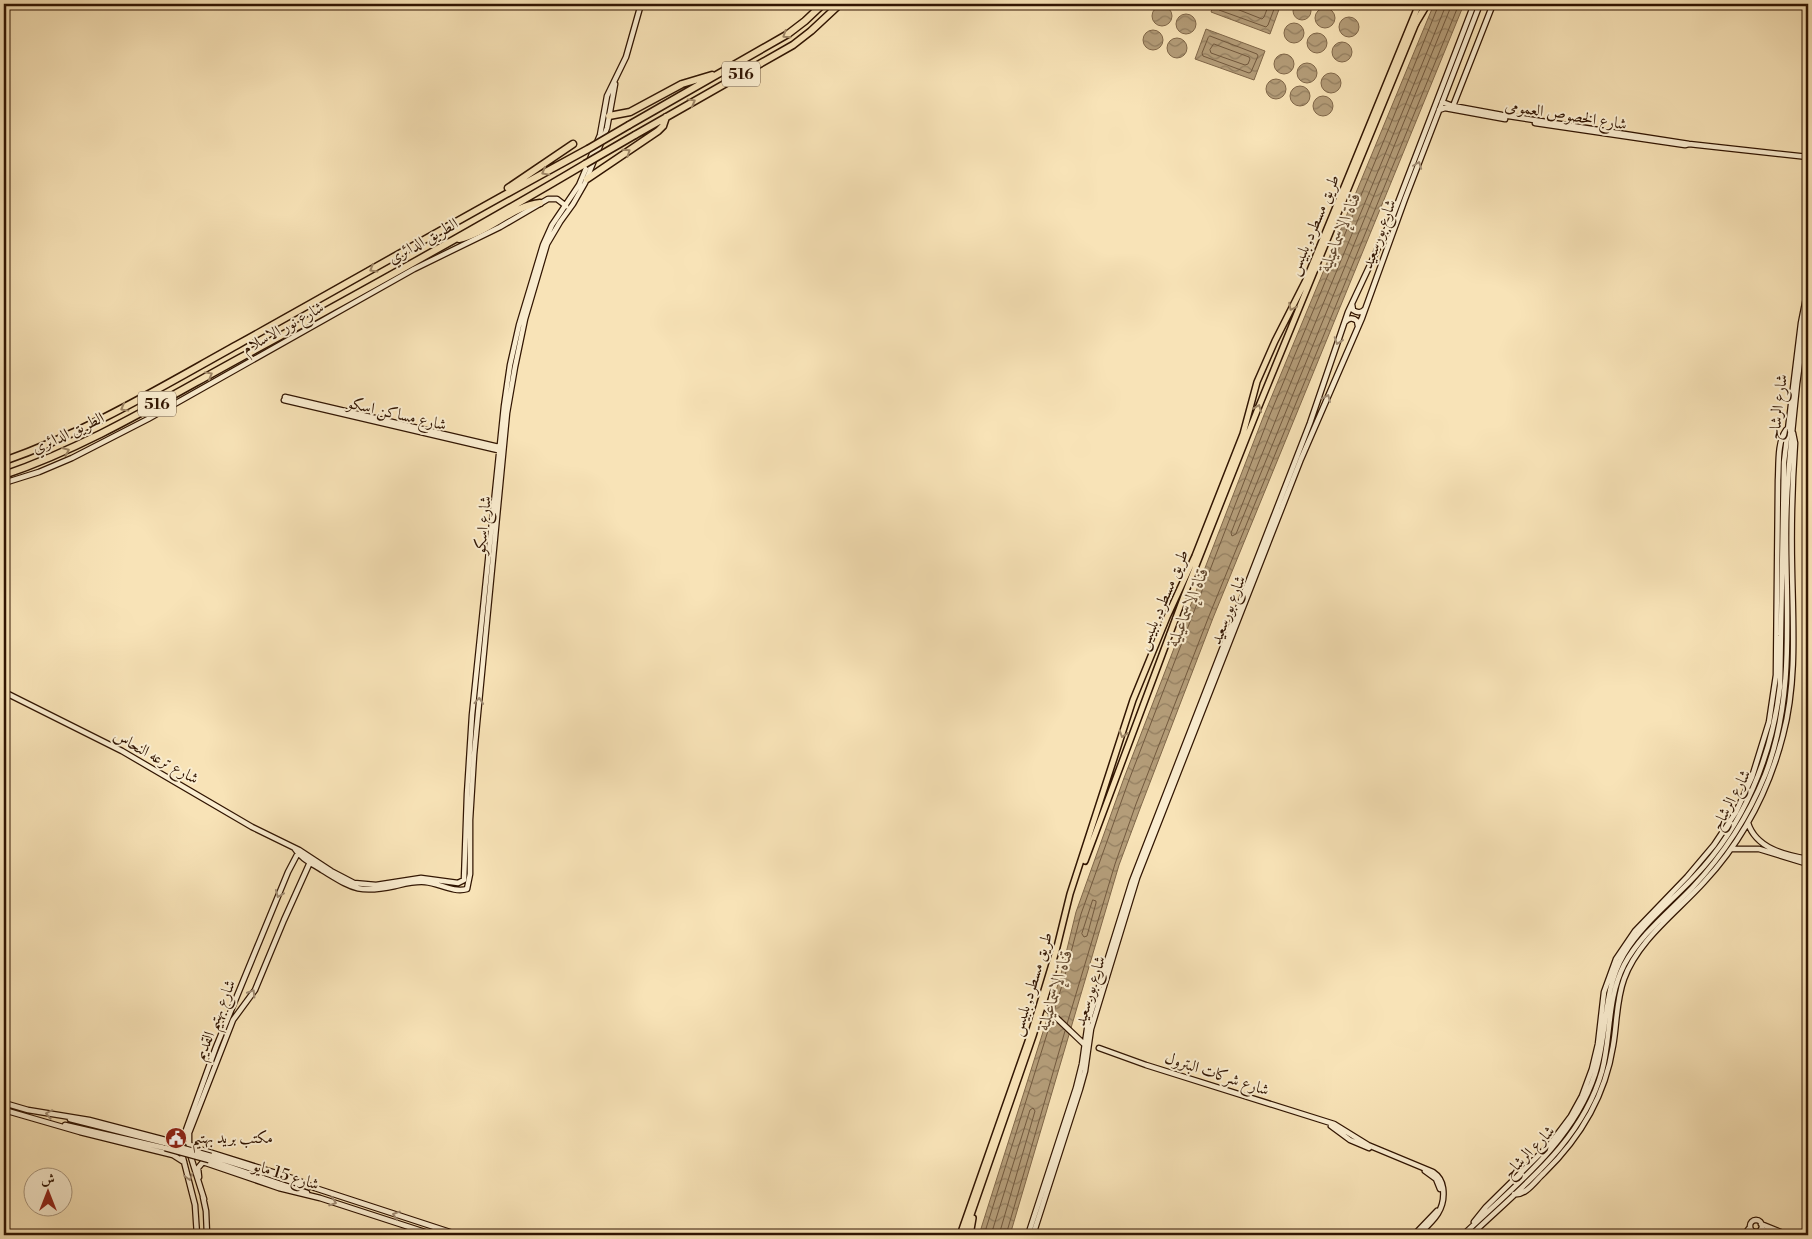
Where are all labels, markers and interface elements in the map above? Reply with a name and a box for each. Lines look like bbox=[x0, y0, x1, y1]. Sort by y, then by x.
one-way arrow bbox=[782, 29, 791, 38]
road number: 516 bbox=[722, 62, 760, 86]
street label: شارع الخصوص العمومى bbox=[1503, 95, 1628, 137]
one-way arrow bbox=[687, 98, 696, 108]
one-way arrow bbox=[621, 149, 631, 158]
one-way arrow bbox=[1412, 162, 1422, 170]
one-way arrow bbox=[541, 166, 550, 176]
street label: طريق مسطرد, بلبيس bbox=[1284, 172, 1344, 278]
water label: قناة الإسماعيلية bbox=[1313, 189, 1367, 278]
street label: شارع بورسعيد bbox=[1357, 197, 1404, 272]
street label: الطريق الدائري bbox=[384, 214, 463, 270]
one-way arrow bbox=[369, 263, 378, 273]
street label: شارع نور الاسلام bbox=[239, 297, 329, 362]
one-way arrow bbox=[1288, 302, 1298, 311]
one-way arrow bbox=[1334, 336, 1344, 345]
one-way arrow bbox=[204, 371, 213, 381]
street label: شارع الرشاح bbox=[1764, 373, 1796, 441]
road number: 516 bbox=[138, 392, 176, 416]
street label: شارع مساكن اسكو bbox=[343, 392, 449, 438]
one-way arrow bbox=[1320, 394, 1331, 403]
one-way arrow bbox=[120, 402, 129, 412]
one-way arrow bbox=[1252, 405, 1262, 413]
street label: الطريق الدائري bbox=[29, 408, 108, 460]
one-way arrow bbox=[61, 446, 70, 457]
street label: شارع اسكو bbox=[470, 495, 499, 557]
street label: طريق مسطرد, بلبيس bbox=[1133, 547, 1193, 653]
water label: قناة الإسماعيلية bbox=[1161, 564, 1215, 653]
street label: شارع بورسعيد bbox=[1206, 573, 1253, 648]
one-way arrow bbox=[474, 697, 485, 705]
street label: شارع ترعه النحاس bbox=[108, 725, 202, 791]
one-way arrow bbox=[1119, 729, 1129, 738]
street label: شارع الرشاح bbox=[1707, 766, 1759, 836]
one-way arrow bbox=[275, 889, 286, 898]
street label: طريق مسطرد, بلبيس bbox=[1007, 930, 1057, 1038]
water label: قناة الإسماعيلية bbox=[1031, 946, 1079, 1036]
street label: شارع بورسعيد bbox=[1070, 953, 1113, 1029]
street label: شارع بهتيم القديم bbox=[190, 977, 246, 1065]
one-way arrow bbox=[246, 989, 256, 998]
street label: شارع شركات البترول bbox=[1161, 1048, 1272, 1103]
one-way arrow bbox=[45, 1110, 54, 1120]
street label: شارع الرشاح bbox=[1499, 1121, 1562, 1185]
public building icon: مكتب بريد بهتيم bbox=[164, 1126, 188, 1150]
place label: مكتب بريد بهتيم bbox=[192, 1128, 273, 1154]
street label: شارع 15 مايو bbox=[248, 1155, 322, 1197]
north arrow bbox=[22, 1166, 72, 1216]
text: ش bbox=[41, 1171, 55, 1189]
one-way arrow bbox=[183, 1172, 193, 1181]
one-way arrow bbox=[329, 1196, 337, 1206]
one-way arrow bbox=[393, 1211, 401, 1221]

